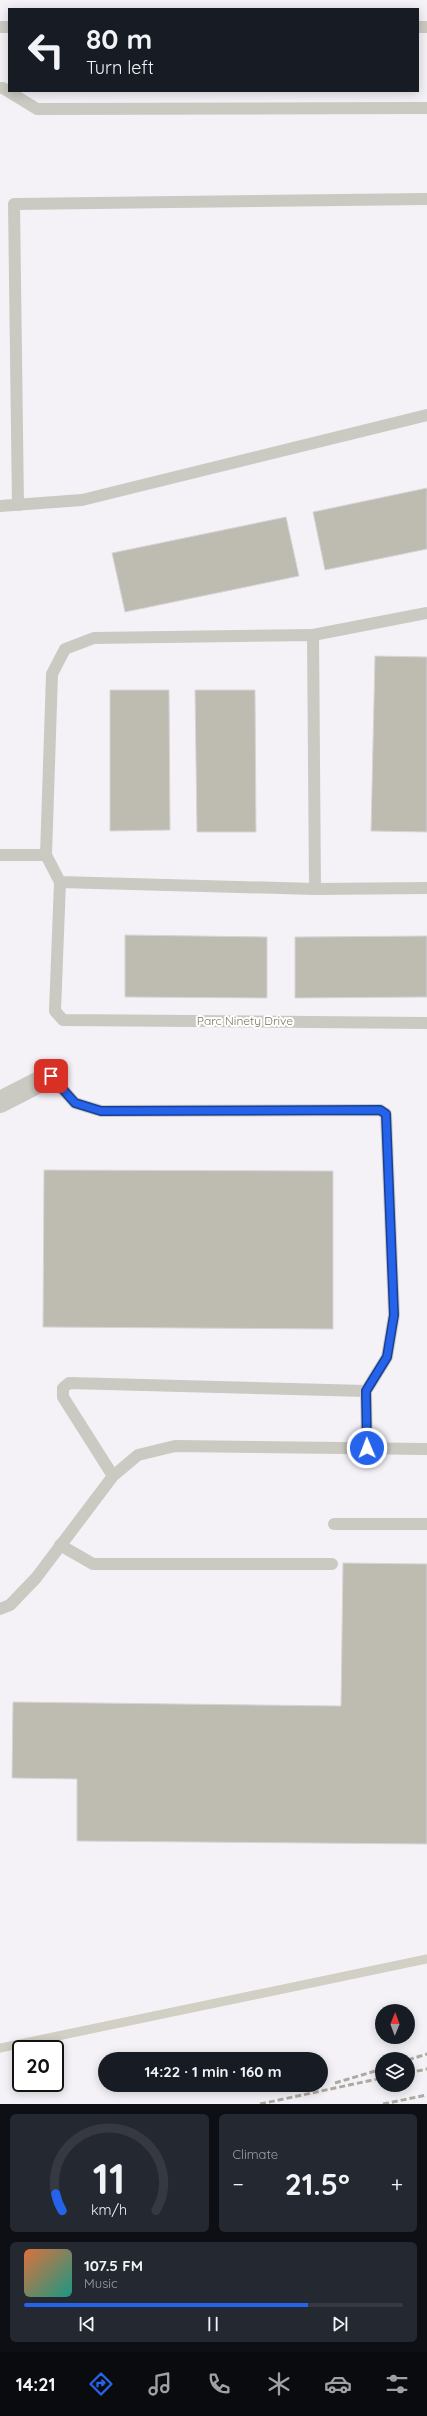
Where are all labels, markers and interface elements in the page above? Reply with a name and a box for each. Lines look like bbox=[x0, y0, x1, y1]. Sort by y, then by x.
text: 80 m bbox=[86, 21, 152, 56]
icon: left bbox=[20, 24, 72, 76]
text: Turn left bbox=[86, 56, 154, 79]
street label: Parc Ninety Drive bbox=[197, 1013, 293, 1028]
pin bbox=[34, 1059, 68, 1093]
icon: arrive bbox=[40, 1065, 62, 1087]
position arrow bbox=[346, 1427, 388, 1469]
north arrow bbox=[375, 2004, 415, 2044]
map controls bbox=[375, 2004, 415, 2092]
speed limit sign: 20 bbox=[12, 2040, 64, 2092]
button: layers bbox=[375, 2052, 415, 2092]
text: 14:22 · 1 min · 160 m bbox=[145, 2062, 282, 2081]
text: Climate bbox=[233, 2146, 278, 2162]
text: 11 bbox=[93, 2152, 125, 2204]
text: 21.5° bbox=[285, 2165, 350, 2203]
text: − bbox=[233, 2170, 244, 2198]
text: + bbox=[391, 2170, 403, 2198]
text: km/h bbox=[91, 2201, 127, 2219]
text: 107.5 FM bbox=[84, 2256, 143, 2275]
text: Music bbox=[84, 2275, 118, 2291]
icon: previous bbox=[76, 2313, 98, 2335]
icon: pause bbox=[202, 2313, 224, 2335]
icon: next bbox=[329, 2313, 351, 2335]
icon: directions bbox=[87, 2370, 115, 2398]
icon: music bbox=[146, 2370, 174, 2398]
icon: phone bbox=[205, 2370, 233, 2398]
icon: climate bbox=[265, 2370, 293, 2398]
icon: car bbox=[324, 2370, 352, 2398]
icon: filters bbox=[383, 2370, 411, 2398]
text: 14:21 bbox=[16, 2373, 55, 2396]

